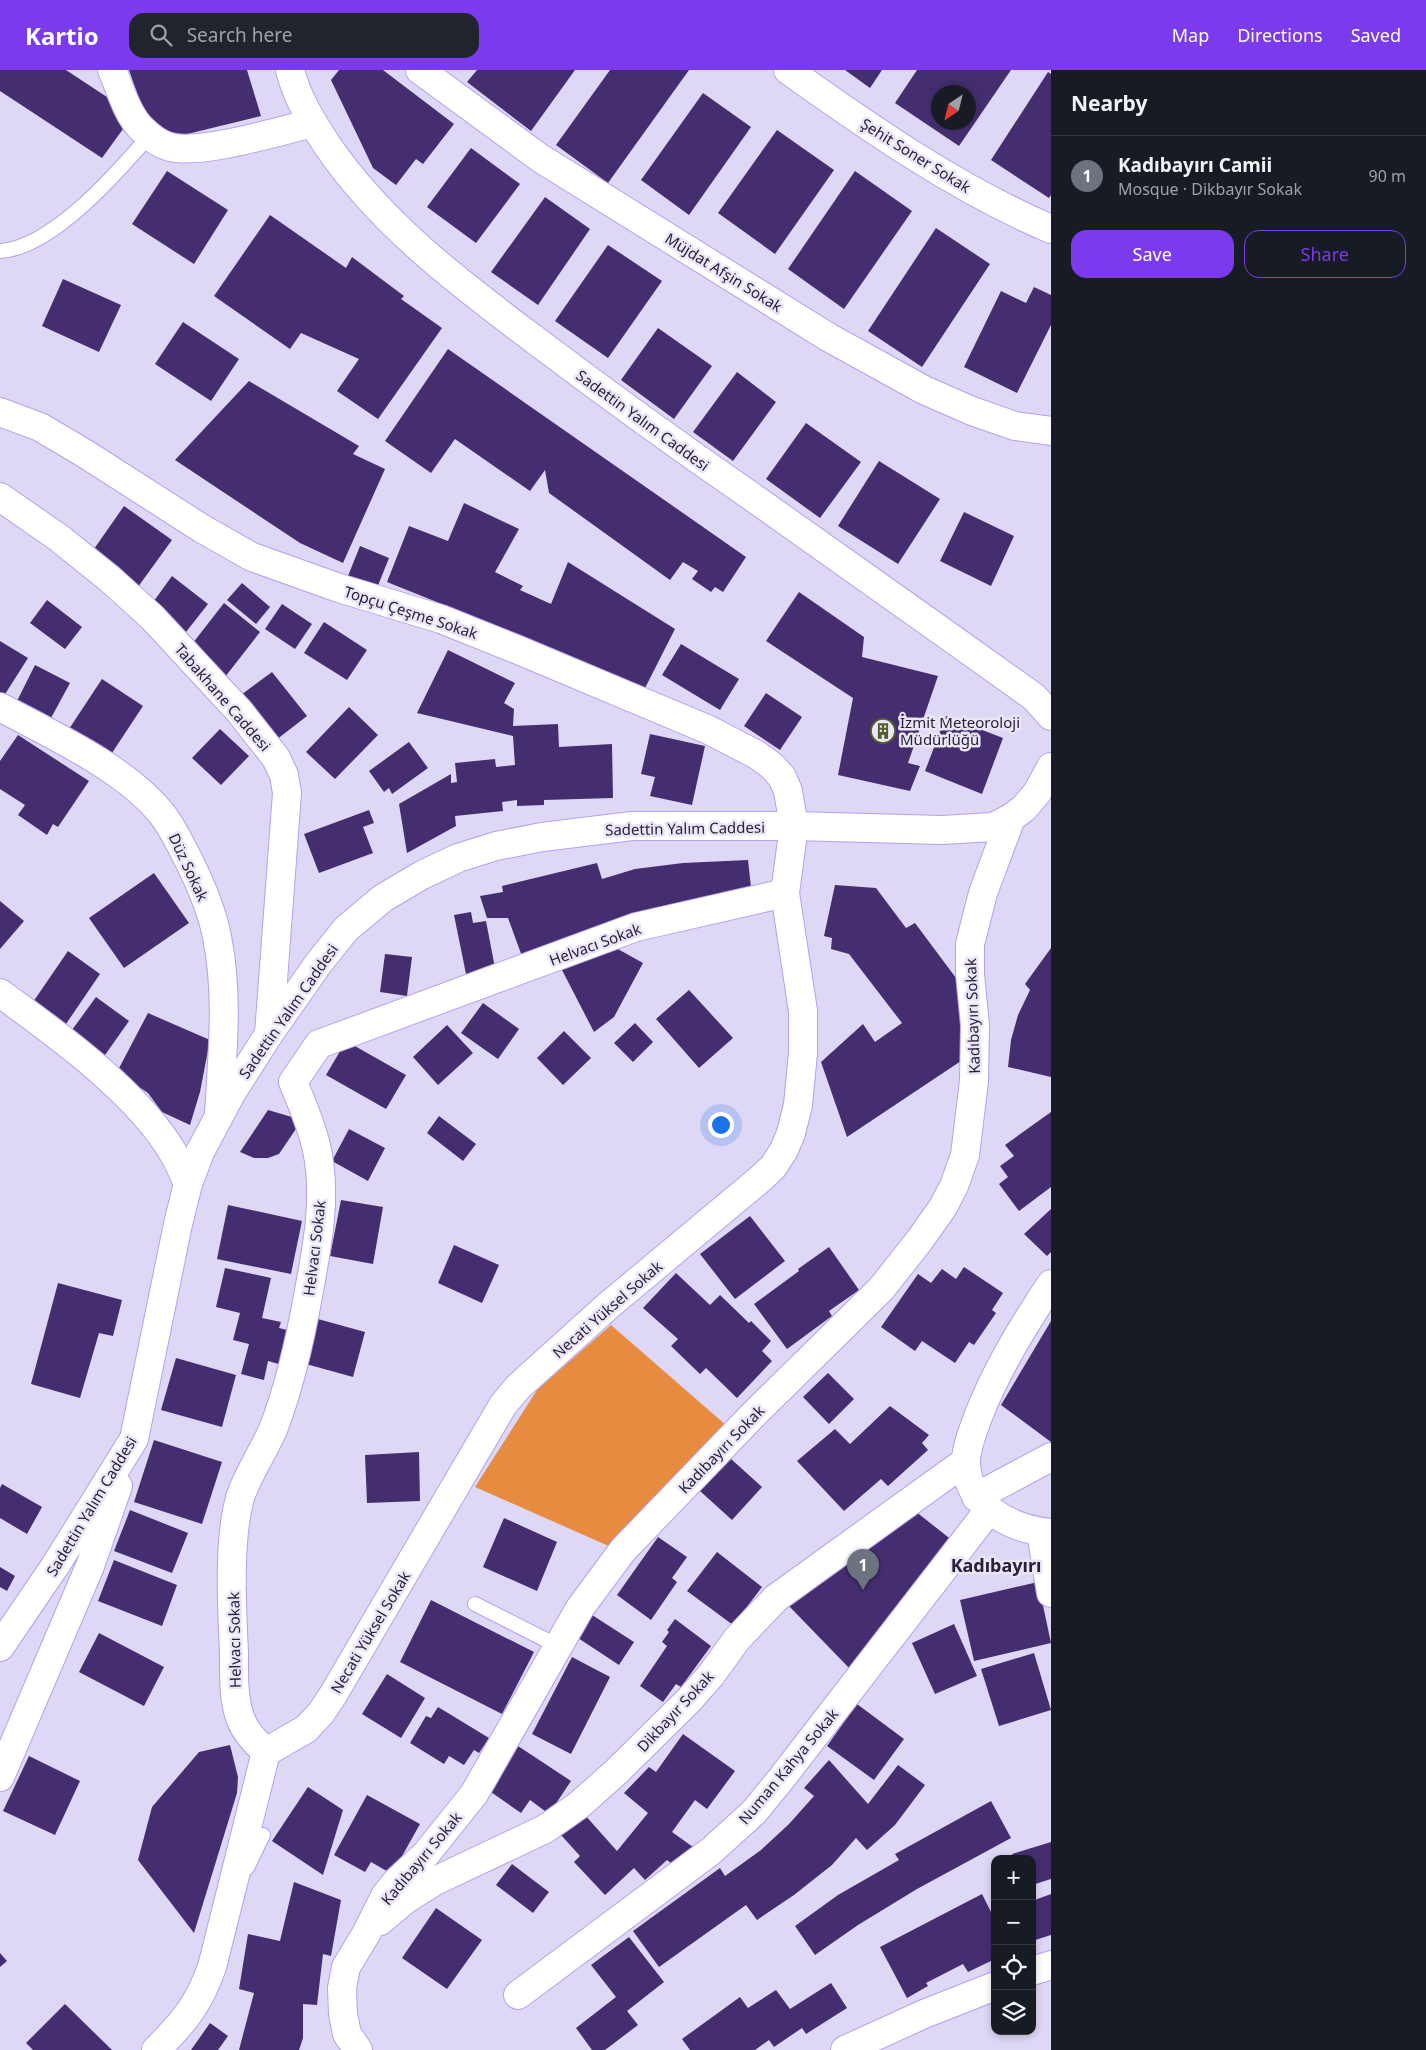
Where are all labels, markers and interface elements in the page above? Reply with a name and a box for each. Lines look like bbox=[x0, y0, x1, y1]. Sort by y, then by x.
search box bbox=[129, 13, 479, 58]
text: Kartio bbox=[25, 19, 99, 52]
icon: search bbox=[147, 21, 175, 49]
text: Search here bbox=[187, 22, 292, 48]
text: Map bbox=[1172, 23, 1209, 47]
text: Directions bbox=[1237, 23, 1323, 47]
text: Saved bbox=[1351, 23, 1401, 47]
north arrow bbox=[931, 85, 976, 130]
text: Nearby bbox=[1071, 89, 1147, 117]
street label: Şehit Soner Sokak bbox=[857, 113, 975, 197]
text: Kadıbayırı Camii bbox=[1118, 152, 1272, 178]
text: 1 bbox=[1082, 165, 1092, 187]
text: 90 m bbox=[1369, 165, 1406, 187]
text: Mosque · Dikbayır Sokak bbox=[1118, 178, 1302, 200]
street label: Müjdat Afşin Sokak bbox=[662, 228, 786, 316]
button: Save bbox=[1071, 230, 1234, 278]
button: Share bbox=[1244, 230, 1406, 278]
street label: Sadettin Yalım Caddesi bbox=[572, 365, 714, 475]
street label: Topçu Çeşme Sokak bbox=[342, 581, 480, 643]
street label: Tabakhane Caddesi bbox=[171, 639, 275, 755]
place label: İzmit Meteoroloji Müdürlüğü bbox=[900, 712, 1020, 749]
building icon: İzmit Meteoroloji Müdürlüğü bbox=[870, 718, 896, 744]
street label: Sadettin Yalım Caddesi bbox=[605, 817, 765, 839]
street label: Düz Sokak bbox=[165, 830, 213, 904]
street label: Helvacı Sokak bbox=[546, 918, 644, 970]
street label: Sadettin Yalım Caddesi bbox=[234, 940, 342, 1082]
street label: Kadıbayırı Sokak bbox=[960, 958, 984, 1074]
your location bbox=[708, 1112, 734, 1138]
street label: Helvacı Sokak bbox=[298, 1199, 330, 1297]
street label: Necati Yüksel Sokak bbox=[548, 1256, 666, 1362]
street label: Kadıbayırı Sokak bbox=[674, 1400, 768, 1498]
street label: Sadettin Yalım Caddesi bbox=[41, 1432, 141, 1580]
pin: 1 bbox=[847, 1549, 879, 1590]
district label: Kadıbayırı bbox=[951, 1553, 1041, 1577]
street label: Necati Yüksel Sokak bbox=[326, 1567, 414, 1697]
street label: Helvacı Sokak bbox=[223, 1592, 245, 1688]
street label: Dikbayır Sokak bbox=[632, 1666, 718, 1756]
street label: Numan Kahya Sokak bbox=[734, 1704, 842, 1828]
street label: Kadıbayırı Sokak bbox=[376, 1807, 466, 1909]
map controls bbox=[991, 1855, 1036, 2035]
button: + bbox=[991, 1855, 1036, 1900]
button: − bbox=[991, 1900, 1036, 1945]
button: locate bbox=[991, 1945, 1036, 1990]
button: layers bbox=[991, 1990, 1036, 2035]

